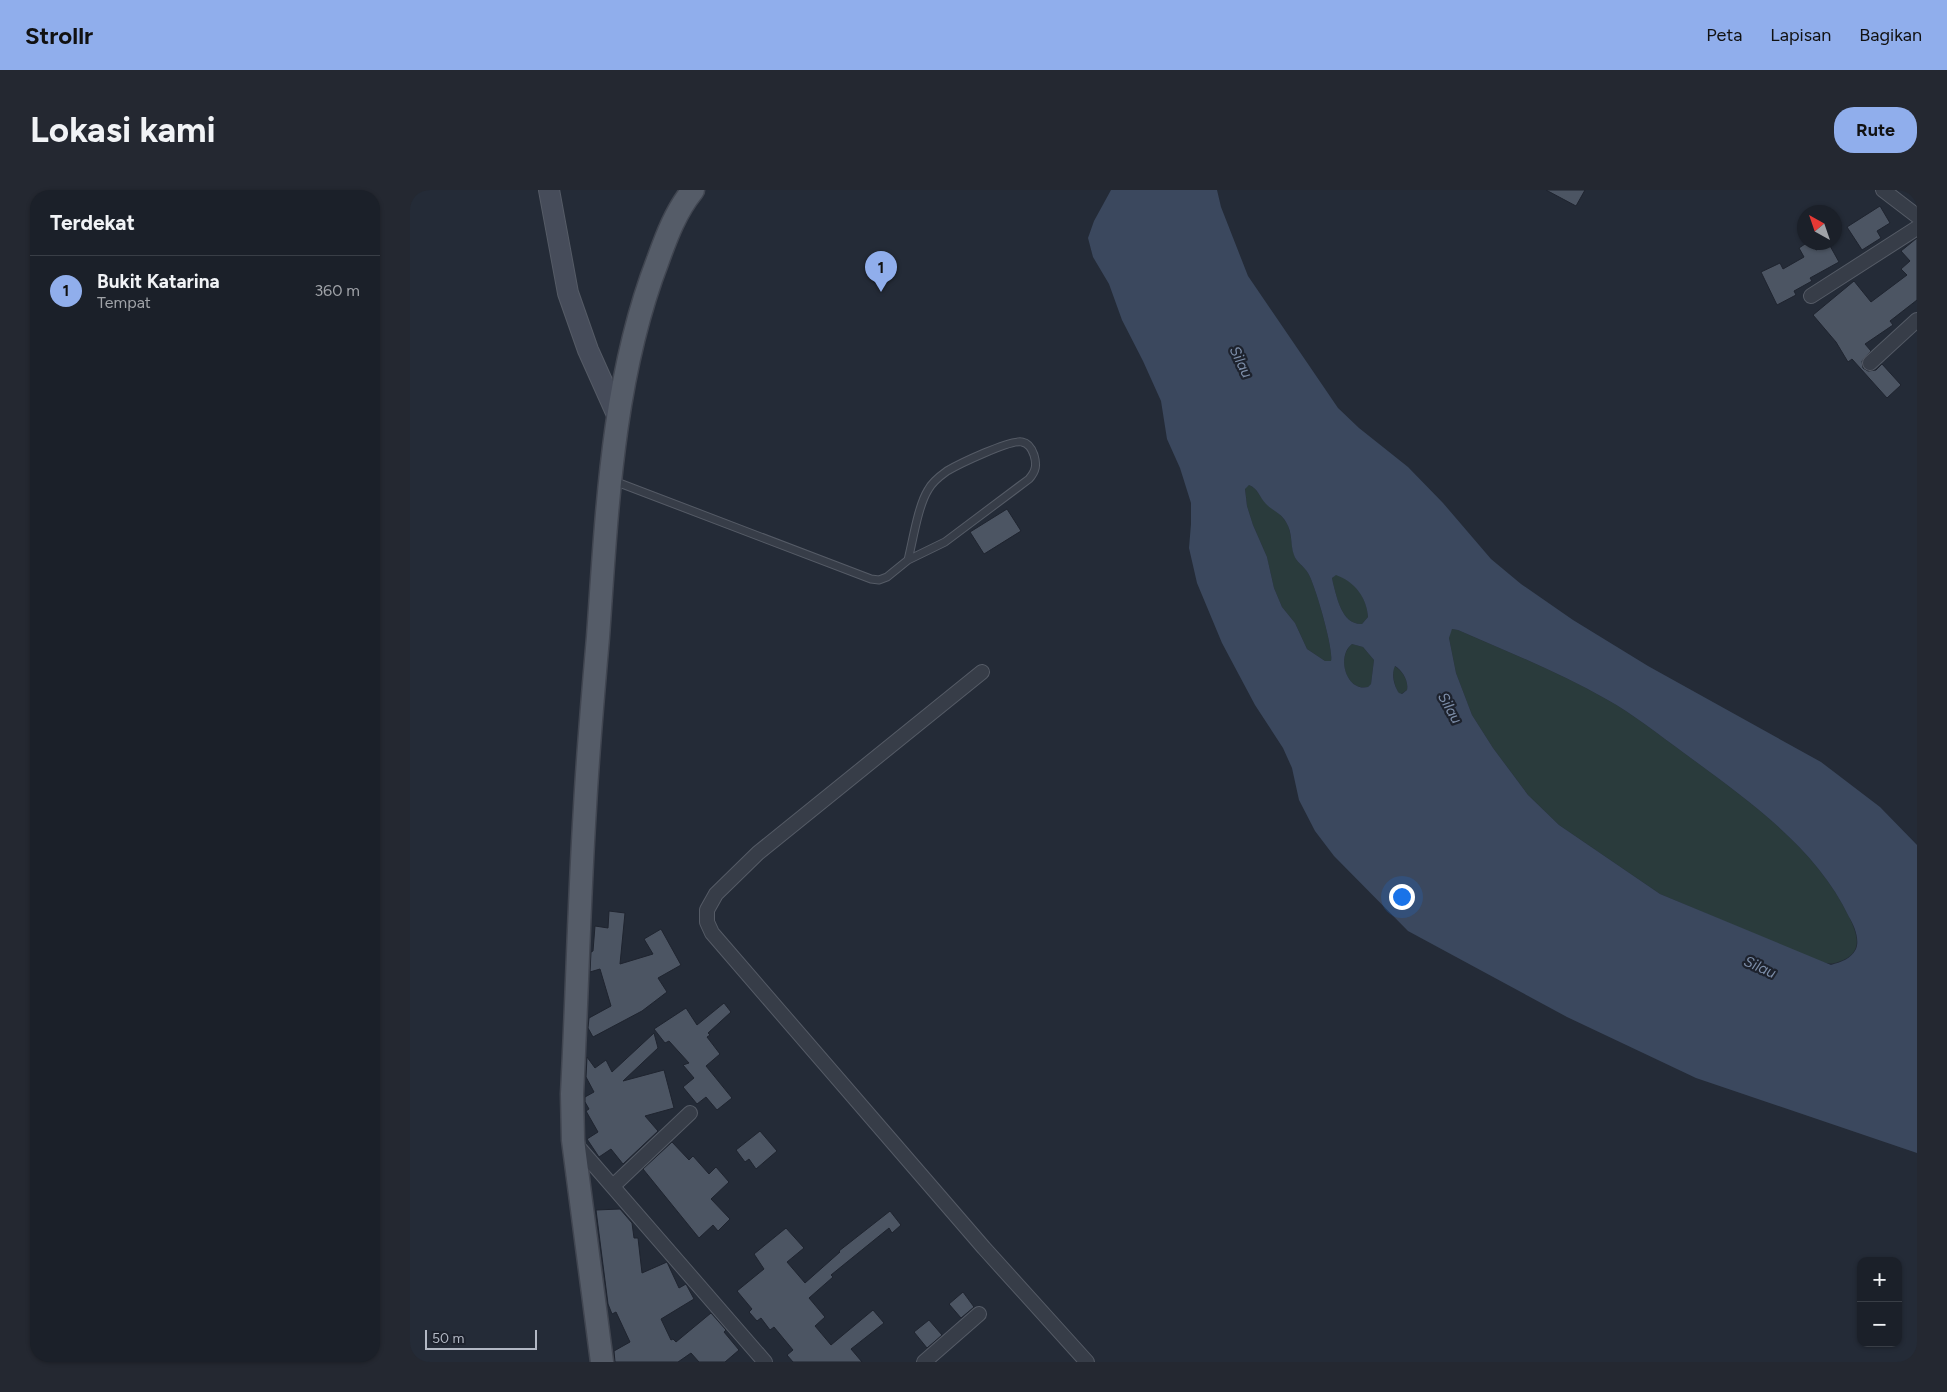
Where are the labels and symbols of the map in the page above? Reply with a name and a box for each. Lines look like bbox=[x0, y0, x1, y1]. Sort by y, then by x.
north arrow bbox=[1797, 205, 1842, 250]
pin: 1 bbox=[865, 251, 897, 292]
water label: Silau bbox=[1226, 343, 1256, 381]
water label: Silau bbox=[1434, 689, 1466, 727]
your location bbox=[1389, 884, 1415, 910]
water label: Silau bbox=[1741, 952, 1779, 982]
scale bar bbox=[425, 1327, 538, 1350]

